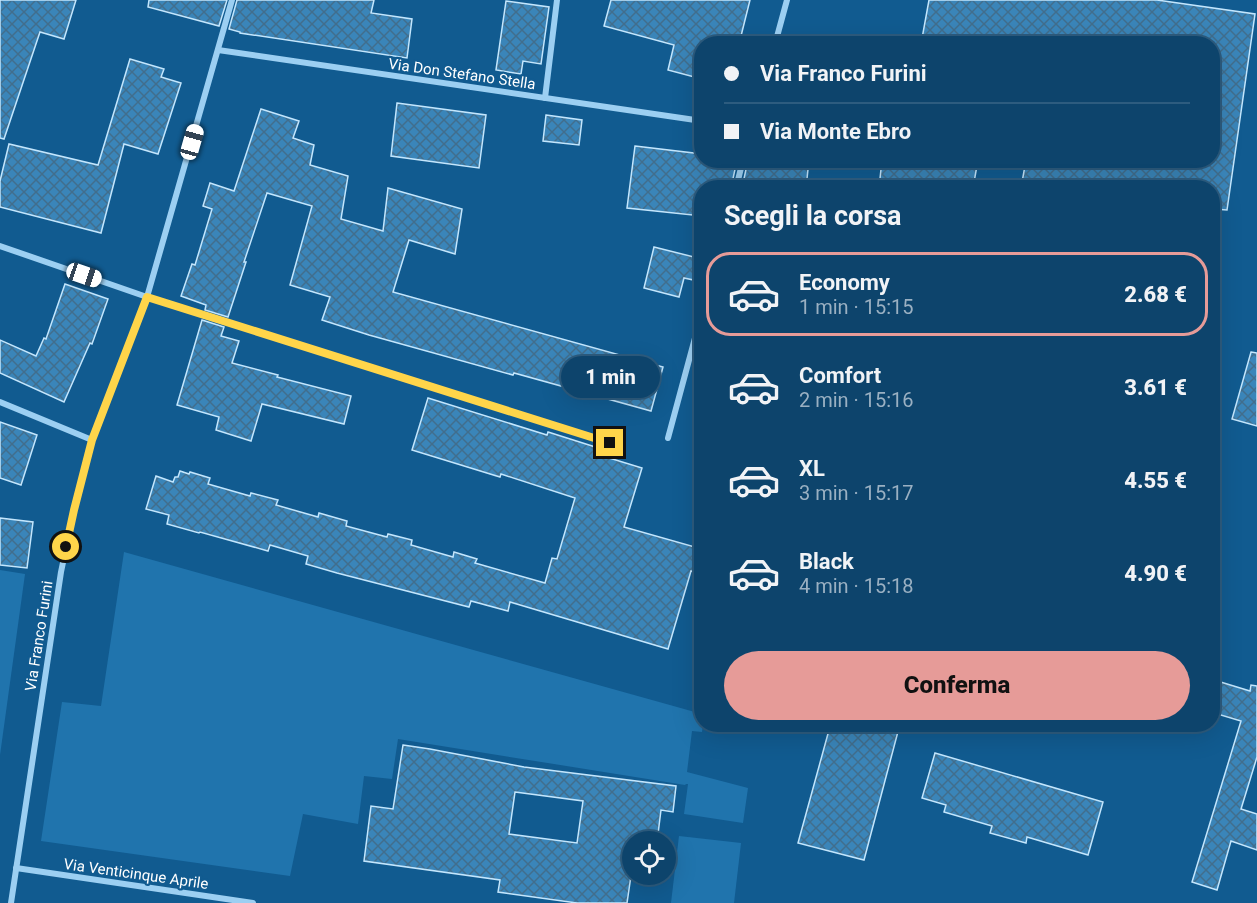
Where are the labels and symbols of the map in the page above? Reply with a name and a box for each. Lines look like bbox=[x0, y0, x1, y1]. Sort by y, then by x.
street label: Via Don Stefano Stella bbox=[387, 55, 537, 93]
car bbox=[178, 122, 206, 162]
car bbox=[64, 261, 104, 289]
callout: 1 min bbox=[560, 356, 660, 398]
route end bbox=[596, 429, 623, 456]
route start bbox=[52, 533, 79, 560]
street label: Via Franco Furini bbox=[21, 579, 57, 693]
street label: Via Venticinque Aprile bbox=[63, 855, 210, 893]

